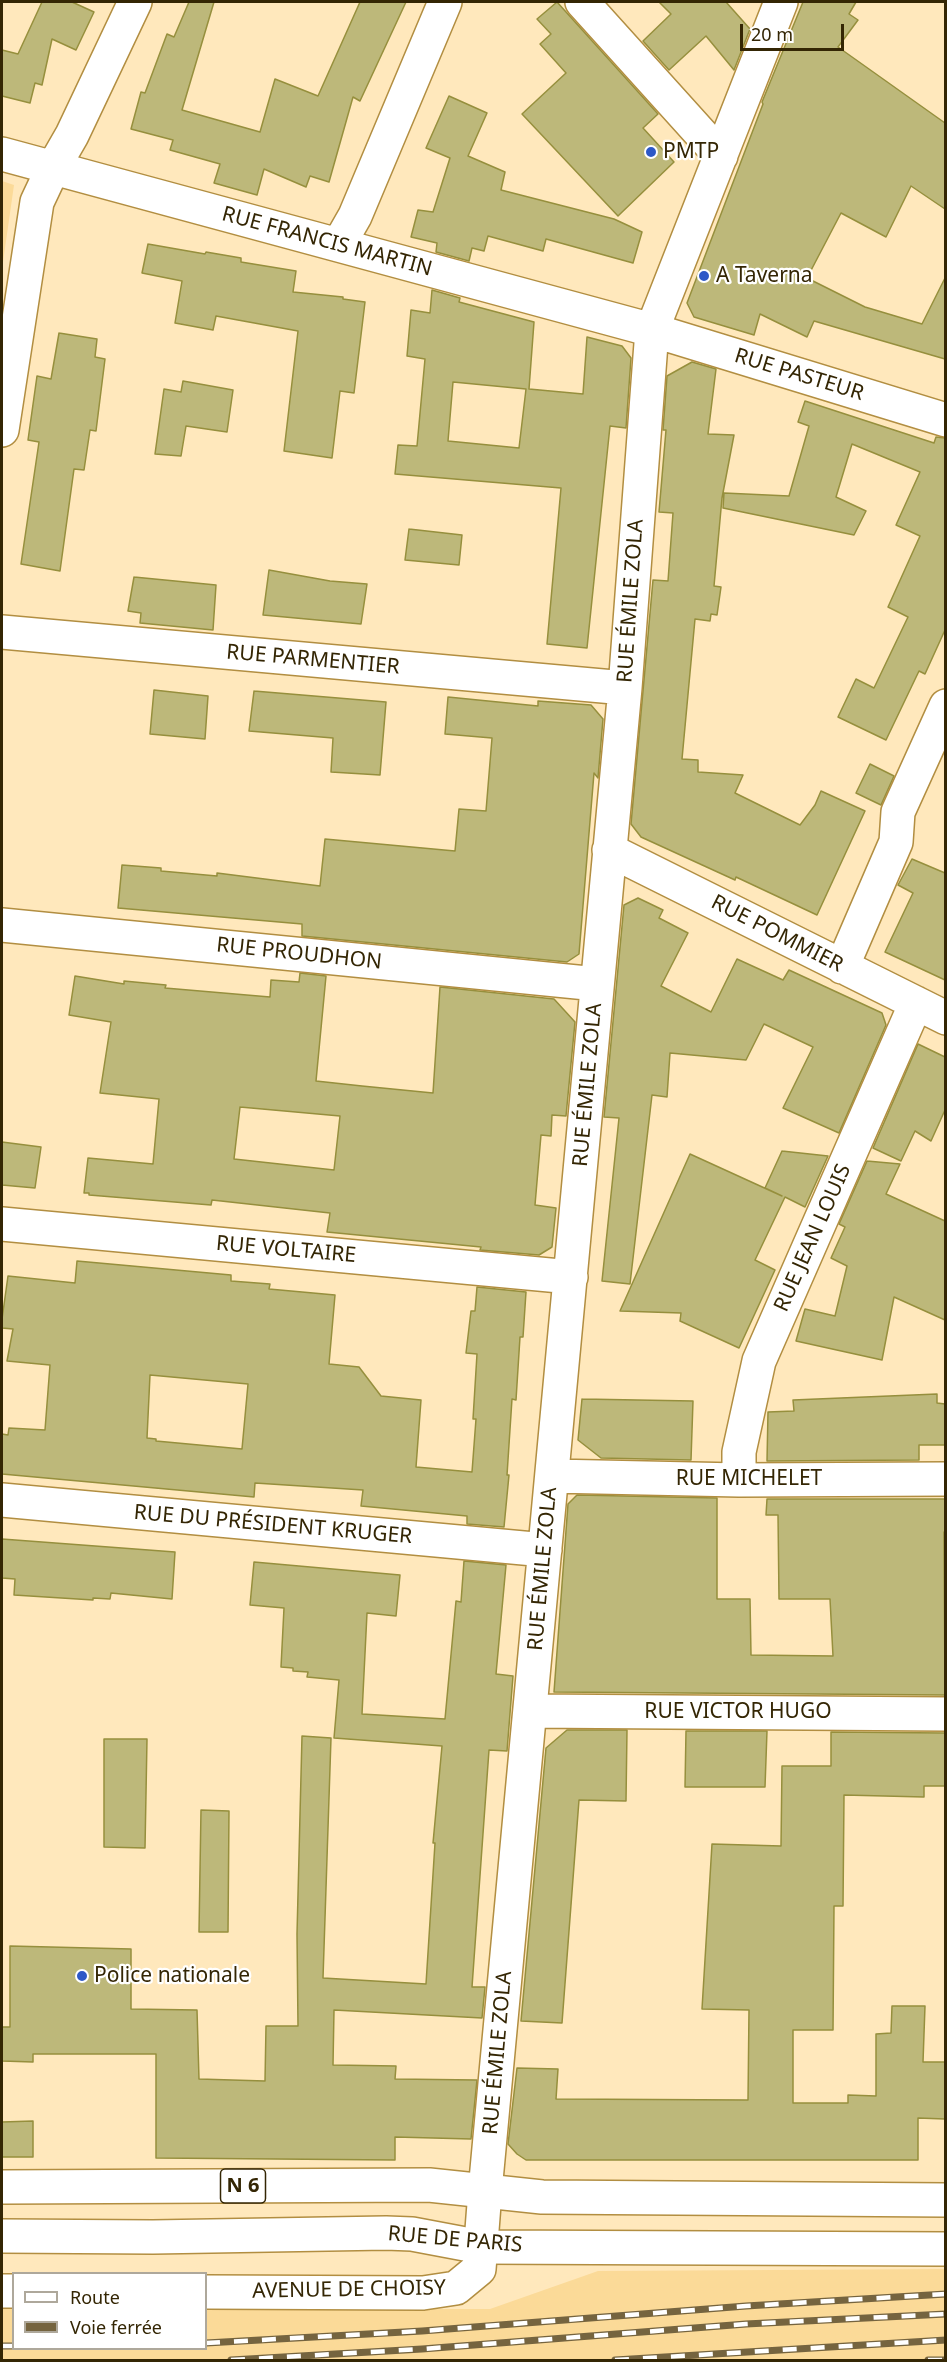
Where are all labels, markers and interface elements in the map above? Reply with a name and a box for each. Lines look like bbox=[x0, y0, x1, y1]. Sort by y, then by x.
scale bar bbox=[743, 12, 846, 50]
text: 20 m bbox=[751, 22, 793, 46]
place label: PMTP bbox=[663, 139, 719, 165]
marker: PMTP bbox=[644, 145, 658, 159]
street label: RUE FRANCIS MARTIN bbox=[219, 202, 435, 282]
place label: A Taverna bbox=[716, 263, 813, 289]
marker: A Taverna bbox=[697, 269, 711, 283]
street label: RUE PASTEUR bbox=[731, 343, 867, 407]
street label: RUE ÉMILE ZOLA bbox=[613, 518, 649, 684]
street label: RUE PARMENTIER bbox=[225, 640, 401, 680]
street label: RUE POMMIER bbox=[707, 890, 847, 978]
street label: RUE PROUDHON bbox=[215, 933, 383, 975]
street label: RUE ÉMILE ZOLA bbox=[568, 1002, 608, 1168]
street label: RUE JEAN LOUIS bbox=[769, 1160, 857, 1316]
street label: RUE VOLTAIRE bbox=[215, 1231, 357, 1269]
street label: RUE MICHELET bbox=[676, 1466, 822, 1492]
street label: RUE ÉMILE ZOLA bbox=[523, 1486, 563, 1652]
street label: RUE DU PRÉSIDENT KRUGER bbox=[133, 1500, 413, 1550]
street label: RUE VICTOR HUGO bbox=[644, 1699, 832, 1725]
place label: Police nationale bbox=[94, 1963, 250, 1989]
marker: Police nationale bbox=[75, 1969, 89, 1983]
street label: RUE ÉMILE ZOLA bbox=[478, 1970, 518, 2136]
road number: N 6 bbox=[220, 2169, 266, 2203]
street label: RUE DE PARIS bbox=[387, 2222, 523, 2258]
legend bbox=[12, 2272, 207, 2350]
street label: AVENUE DE CHOISY bbox=[252, 2276, 446, 2304]
text: Route bbox=[70, 2285, 120, 2309]
text: Voie ferrée bbox=[70, 2315, 162, 2339]

